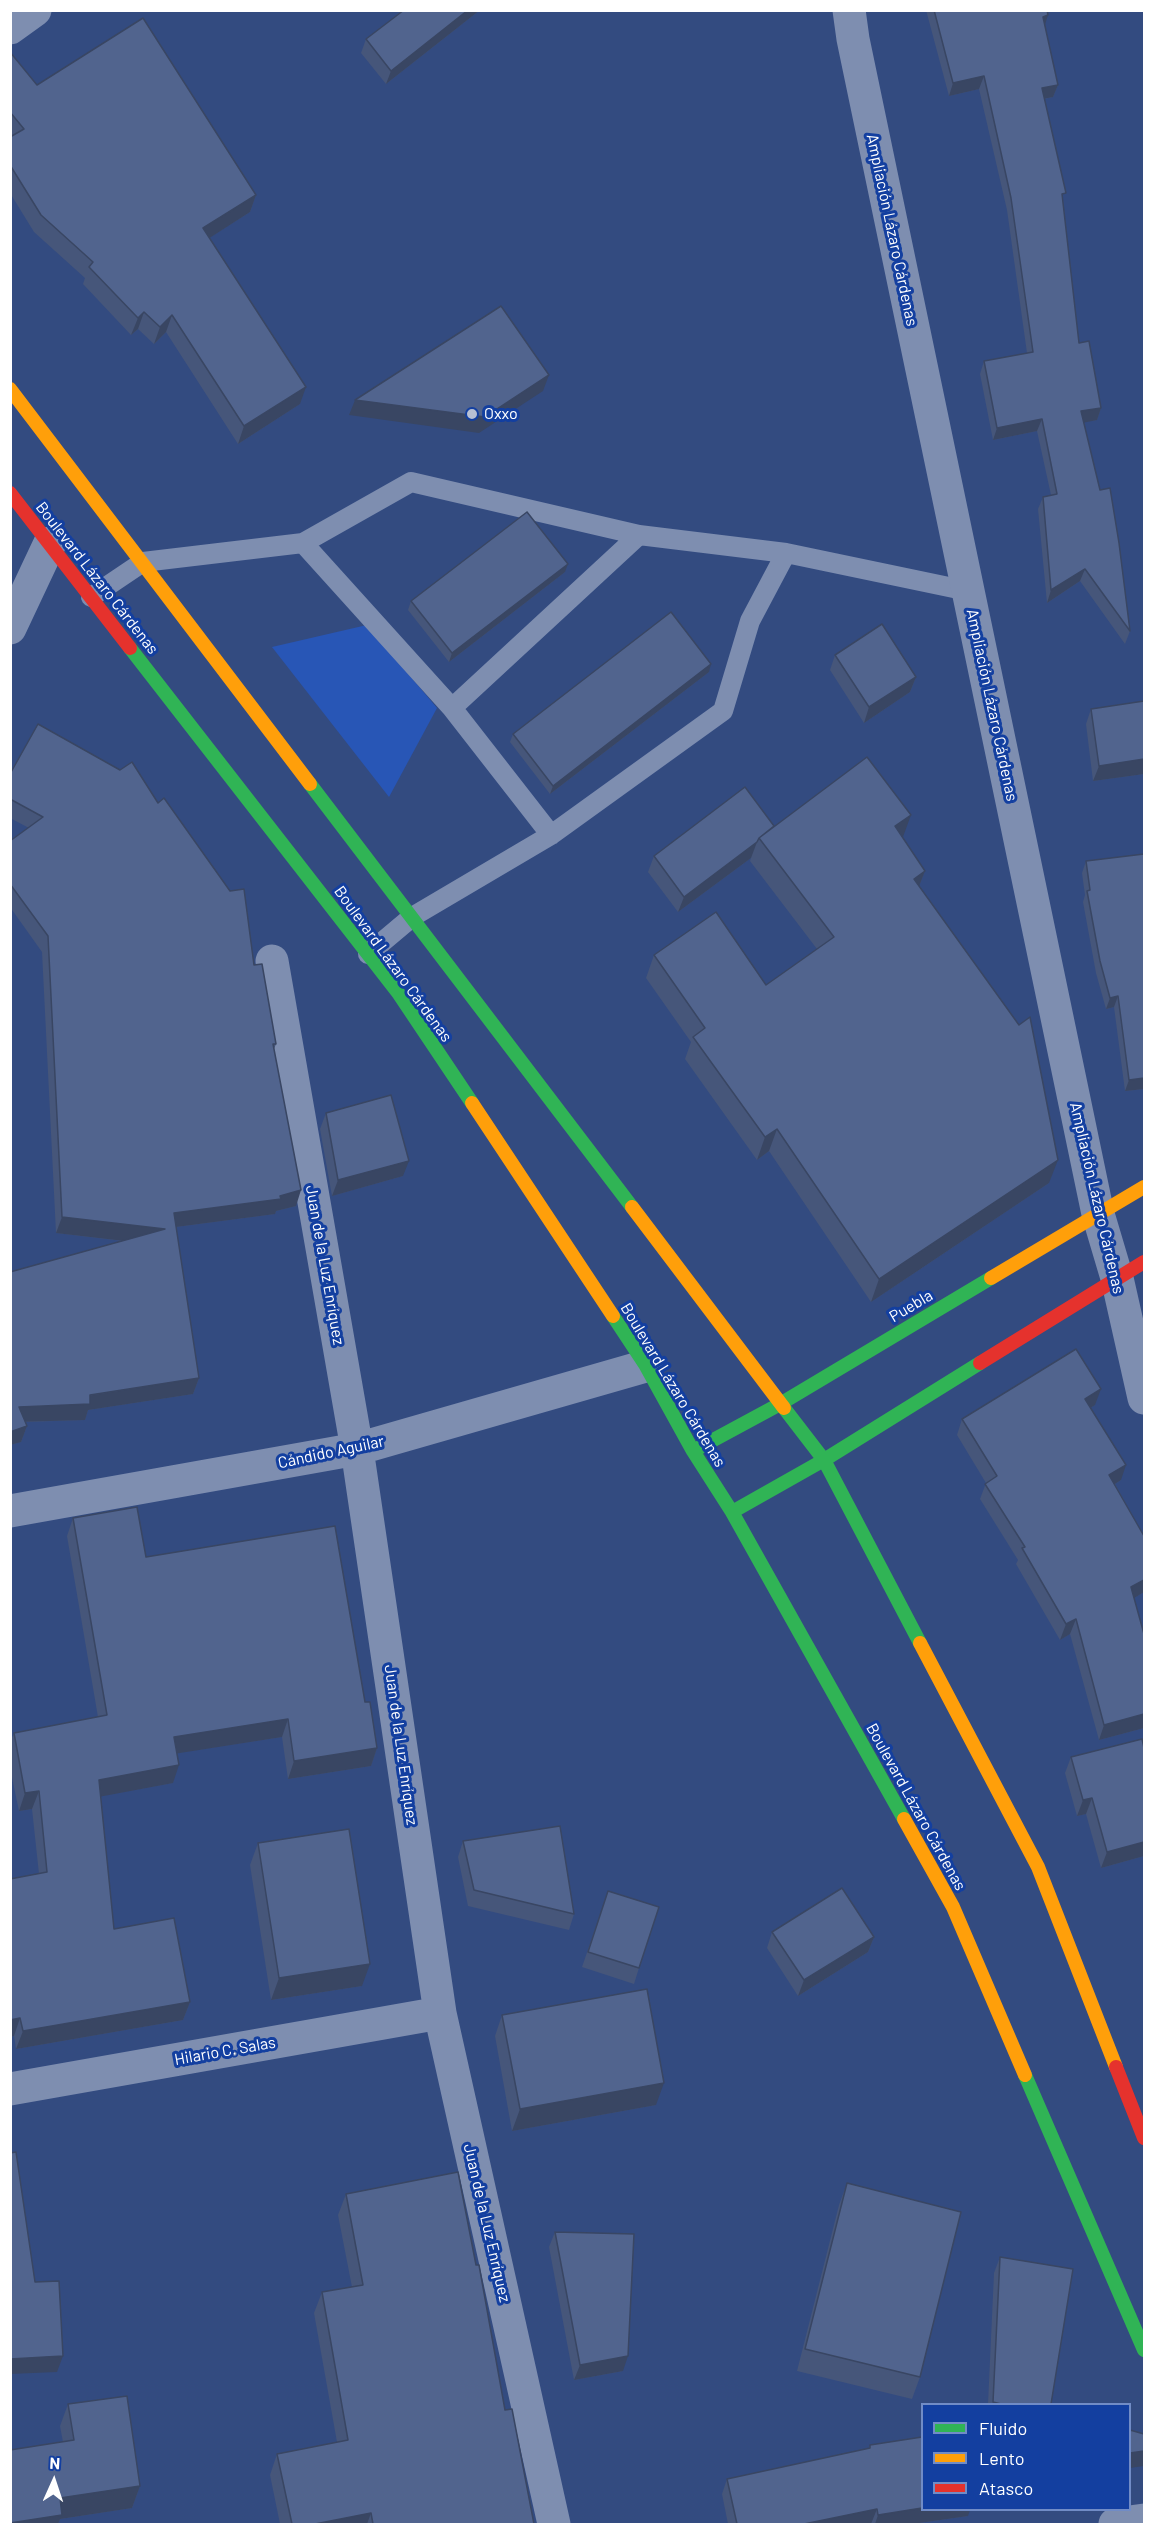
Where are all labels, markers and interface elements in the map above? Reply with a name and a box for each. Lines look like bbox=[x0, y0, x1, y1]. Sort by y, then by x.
street label: Ampliación Lázaro Cárdenas bbox=[862, 132, 922, 328]
place label: Oxxo bbox=[484, 404, 518, 424]
marker: Oxxo bbox=[465, 407, 479, 421]
street label: Boulevard Lázaro Cárdenas bbox=[32, 498, 162, 658]
street label: Ampliación Lázaro Cárdenas bbox=[962, 607, 1022, 803]
street label: Boulevard Lázaro Cárdenas bbox=[330, 882, 456, 1046]
street label: Ampliación Lázaro Cárdenas bbox=[1066, 1100, 1128, 1296]
street label: Juan de la Luz Enríquez bbox=[301, 1184, 349, 1346]
street label: Puebla bbox=[886, 1286, 936, 1326]
street label: Boulevard Lázaro Cárdenas bbox=[616, 1299, 730, 1471]
street label: Cándido Aguilar bbox=[276, 1431, 386, 1473]
street label: Juan de la Luz Enríquez bbox=[380, 1664, 422, 1826]
street label: Boulevard Lázaro Cárdenas bbox=[862, 1720, 970, 1894]
street label: Hilario C. Salas bbox=[173, 2033, 277, 2069]
street label: Juan de la Luz Enríquez bbox=[459, 2142, 515, 2304]
legend bbox=[921, 2403, 1131, 2511]
text: Fluido bbox=[979, 2417, 1027, 2439]
text: Lento bbox=[979, 2447, 1025, 2469]
north arrow bbox=[24, 2451, 84, 2511]
text: N bbox=[49, 2453, 61, 2472]
text: Atasco bbox=[979, 2477, 1033, 2499]

